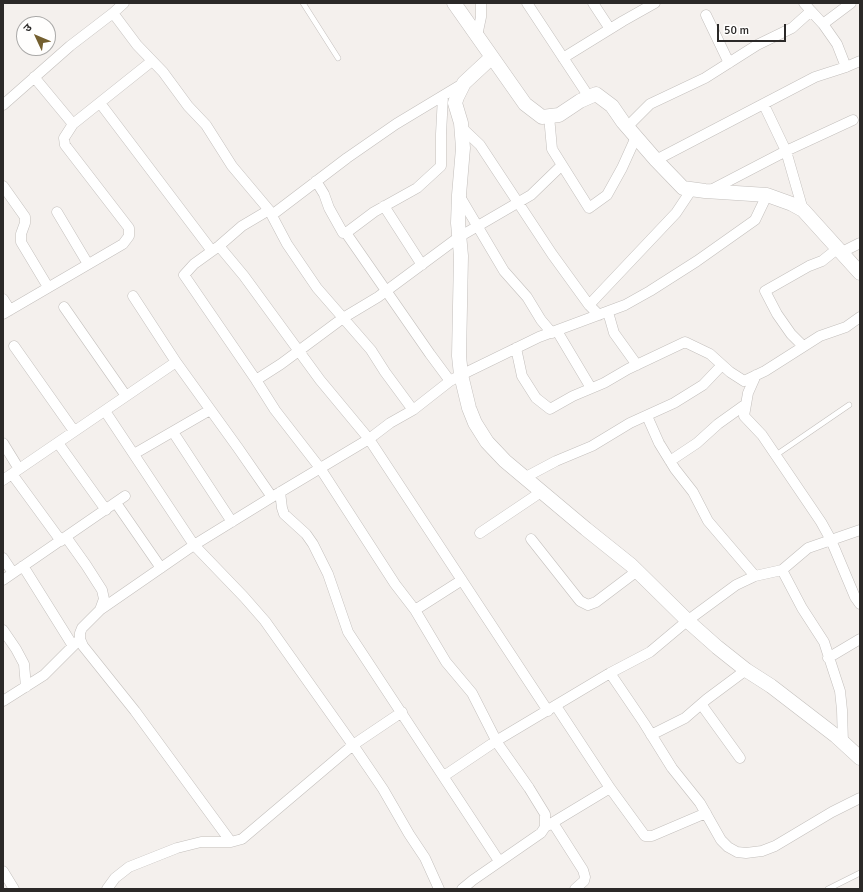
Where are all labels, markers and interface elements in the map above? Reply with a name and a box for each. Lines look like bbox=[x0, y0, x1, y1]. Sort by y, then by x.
north arrow bbox=[16, 16, 56, 56]
scale bar bbox=[719, 16, 788, 42]
text: उ bbox=[21, 21, 35, 35]
text: 50 m bbox=[724, 23, 749, 38]

